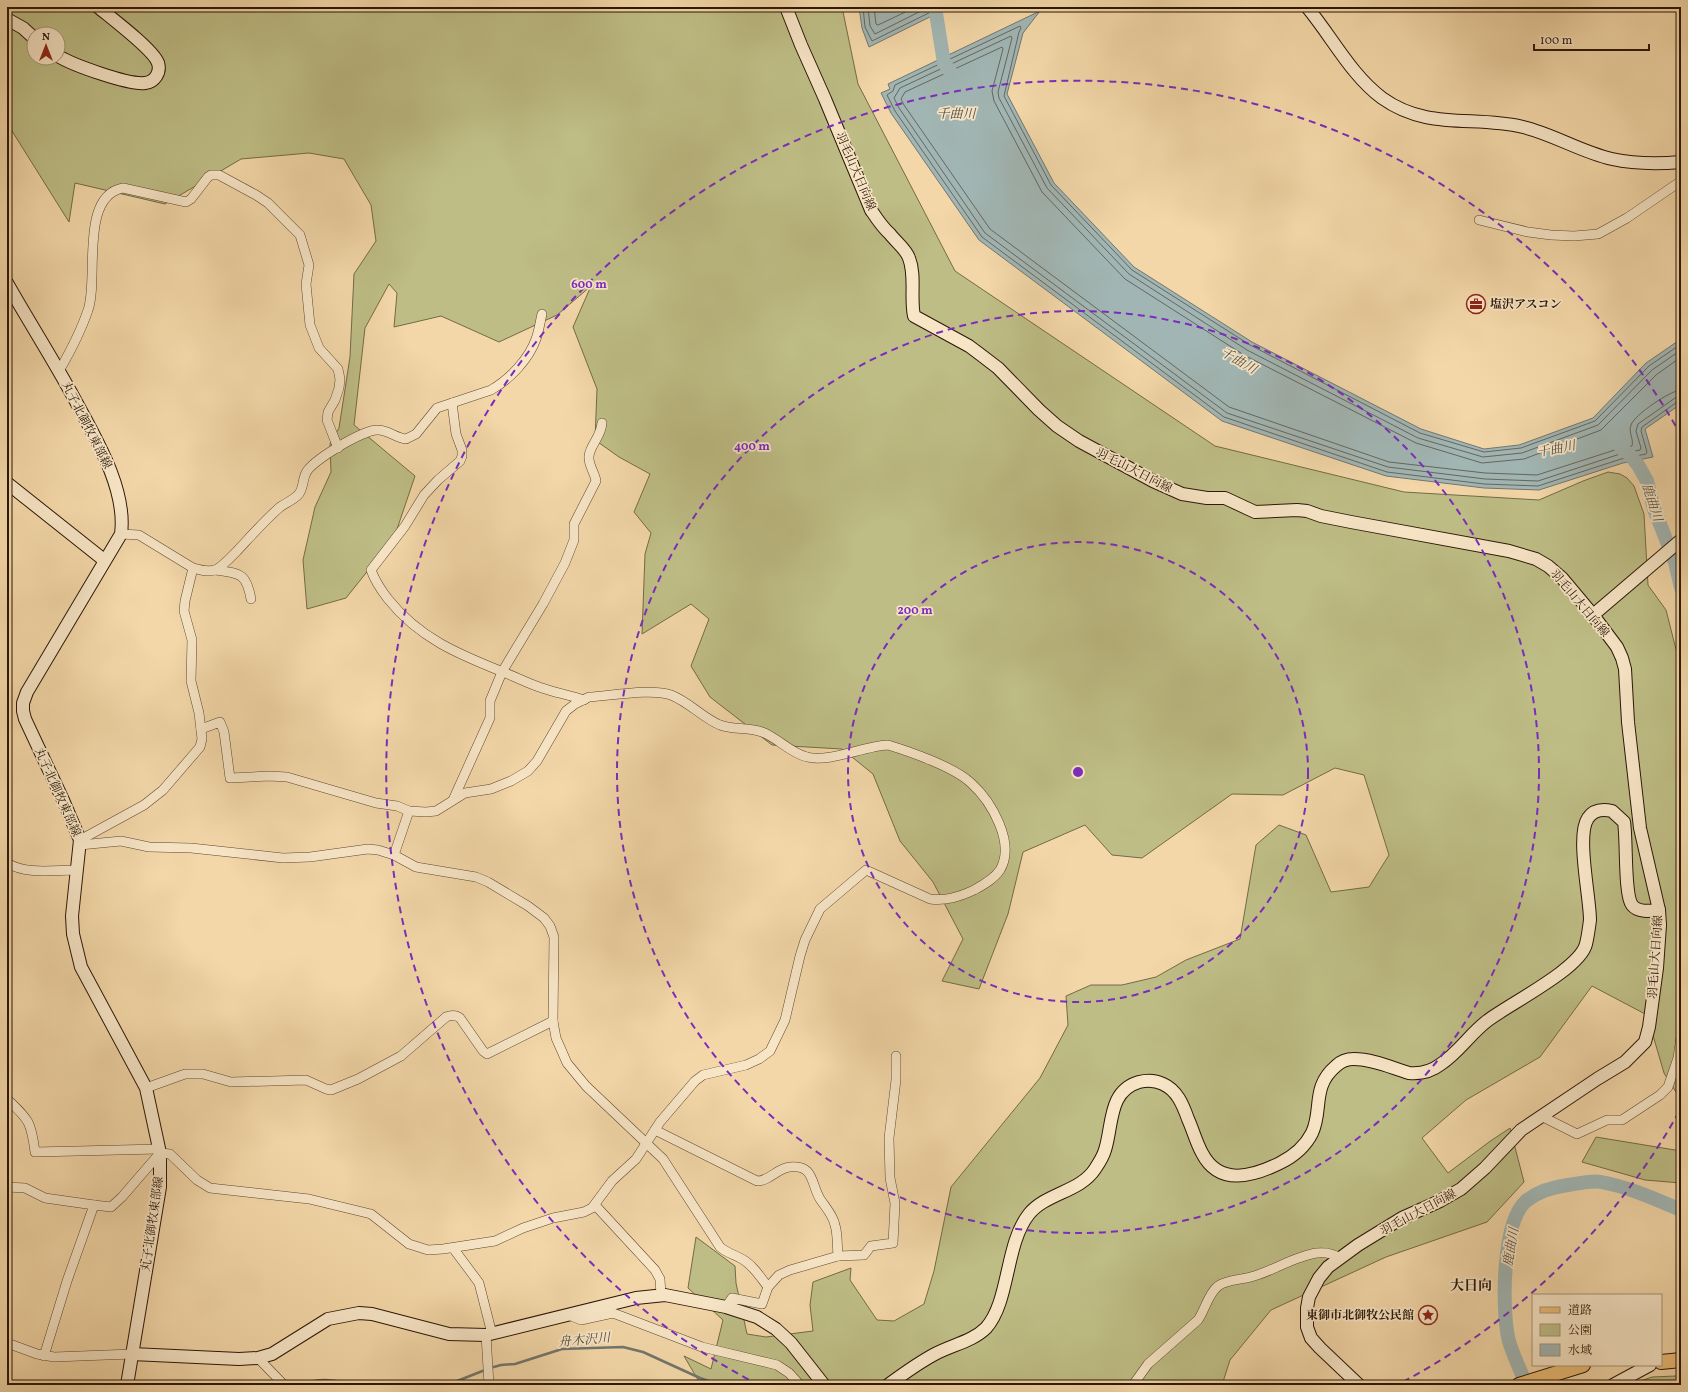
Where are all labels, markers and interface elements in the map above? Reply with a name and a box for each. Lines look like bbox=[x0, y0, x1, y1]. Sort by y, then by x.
north arrow bbox=[26, 26, 66, 66]
scale bar bbox=[1534, 26, 1649, 52]
text: N bbox=[42, 30, 50, 45]
text: 100 m bbox=[1540, 33, 1573, 49]
water label: 千曲川 bbox=[936, 106, 977, 124]
street label: 羽毛山大日向線 bbox=[831, 130, 879, 213]
text: 600 m bbox=[571, 277, 607, 293]
office icon: 塩沢アスコン bbox=[1465, 293, 1487, 315]
place label: 塩沢アスコン bbox=[1490, 297, 1562, 313]
water label: 千曲川 bbox=[1217, 344, 1261, 380]
street label: 丸子北御牧東部線 bbox=[57, 379, 115, 472]
water label: 千曲川 bbox=[1536, 437, 1579, 463]
text: 400 m bbox=[734, 439, 770, 455]
street label: 羽毛山大日向線 bbox=[1092, 445, 1175, 497]
water label: 鹿曲川 bbox=[1637, 481, 1666, 526]
street label: 羽毛山大日向線 bbox=[1546, 566, 1612, 641]
text: 200 m bbox=[897, 603, 933, 619]
street label: 丸子北御牧東部線 bbox=[30, 745, 84, 840]
centre of rings bbox=[1071, 765, 1085, 779]
street label: 羽毛山大日向線 bbox=[1645, 915, 1667, 1000]
street label: 丸子北御牧東部線 bbox=[138, 1175, 168, 1273]
street label: 羽毛山大日向線 bbox=[1378, 1186, 1459, 1240]
water label: 鹿曲川 bbox=[1500, 1225, 1525, 1268]
district label: 大日向 bbox=[1450, 1277, 1492, 1296]
legend bbox=[1532, 1294, 1662, 1366]
text: 道路 bbox=[1568, 1303, 1592, 1319]
place icon: 東御市北御牧公民館 bbox=[1417, 1304, 1439, 1326]
place label: 東御市北御牧公民館 bbox=[1306, 1308, 1414, 1324]
text: 公園 bbox=[1568, 1323, 1592, 1339]
water label: 舟木沢川 bbox=[557, 1330, 613, 1352]
text: 水域 bbox=[1568, 1343, 1592, 1359]

